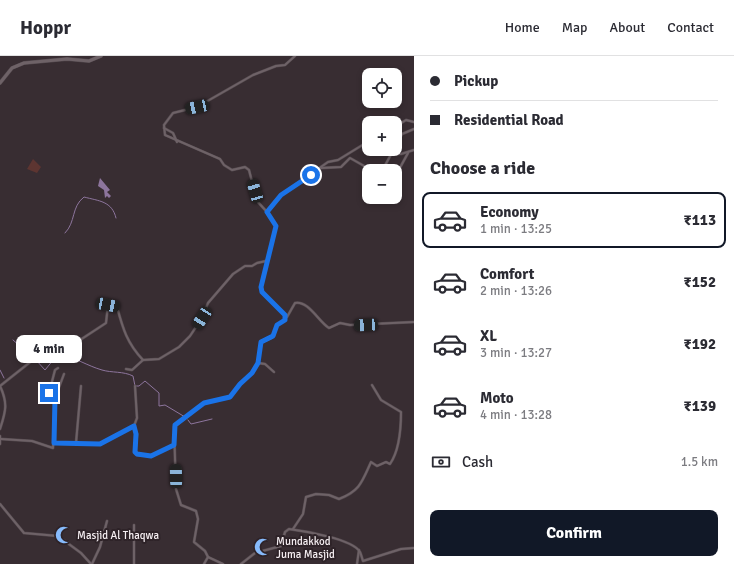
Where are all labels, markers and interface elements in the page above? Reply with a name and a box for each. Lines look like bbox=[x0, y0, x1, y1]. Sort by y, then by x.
text: Hoppr bbox=[20, 16, 71, 40]
text: Home bbox=[505, 19, 540, 36]
text: Map bbox=[562, 19, 587, 36]
text: About bbox=[609, 19, 645, 36]
text: Contact bbox=[667, 19, 714, 36]
map controls bbox=[362, 68, 402, 204]
button: locate bbox=[362, 68, 402, 108]
text: Pickup bbox=[454, 72, 498, 90]
car bbox=[184, 99, 210, 115]
text: Residential Road bbox=[454, 111, 564, 129]
button: + bbox=[362, 116, 402, 156]
text: Choose a ride bbox=[430, 157, 535, 179]
button: − bbox=[362, 164, 402, 204]
route start bbox=[302, 166, 320, 184]
car bbox=[246, 178, 264, 204]
icon: car bbox=[432, 202, 468, 238]
text: Economy bbox=[480, 203, 539, 221]
text: ₹113 bbox=[684, 211, 716, 229]
text: 1 min · 13:25 bbox=[480, 221, 552, 237]
icon: car bbox=[432, 264, 468, 300]
text: Comfort bbox=[480, 265, 534, 283]
text: ₹152 bbox=[684, 273, 716, 291]
text: 2 min · 13:26 bbox=[480, 283, 552, 299]
car bbox=[95, 297, 121, 313]
car bbox=[190, 305, 214, 331]
car bbox=[354, 318, 378, 332]
icon: car bbox=[432, 326, 468, 362]
text: XL bbox=[480, 327, 497, 345]
callout: 4 min bbox=[16, 335, 82, 363]
text: ₹192 bbox=[684, 335, 716, 353]
text: 4 min bbox=[33, 341, 65, 357]
text: 3 min · 13:27 bbox=[480, 345, 552, 361]
route end bbox=[40, 384, 58, 402]
icon: car bbox=[432, 388, 468, 424]
text: Moto bbox=[480, 389, 514, 407]
text: ₹139 bbox=[684, 397, 716, 415]
text: 4 min · 13:28 bbox=[480, 407, 552, 423]
icon: cash bbox=[430, 451, 452, 473]
text: Cash bbox=[462, 453, 493, 471]
text: 1.5 km bbox=[681, 454, 718, 470]
car bbox=[170, 464, 182, 488]
button: Confirm bbox=[430, 510, 718, 556]
mosque icon: Masjid Al Thaqwa bbox=[54, 525, 74, 545]
place label: Masjid Al Thaqwa bbox=[77, 529, 159, 542]
place label: Mundakkod Juma Masjid bbox=[276, 535, 335, 561]
mosque icon: Mundakkod Juma Masjid bbox=[253, 537, 273, 557]

